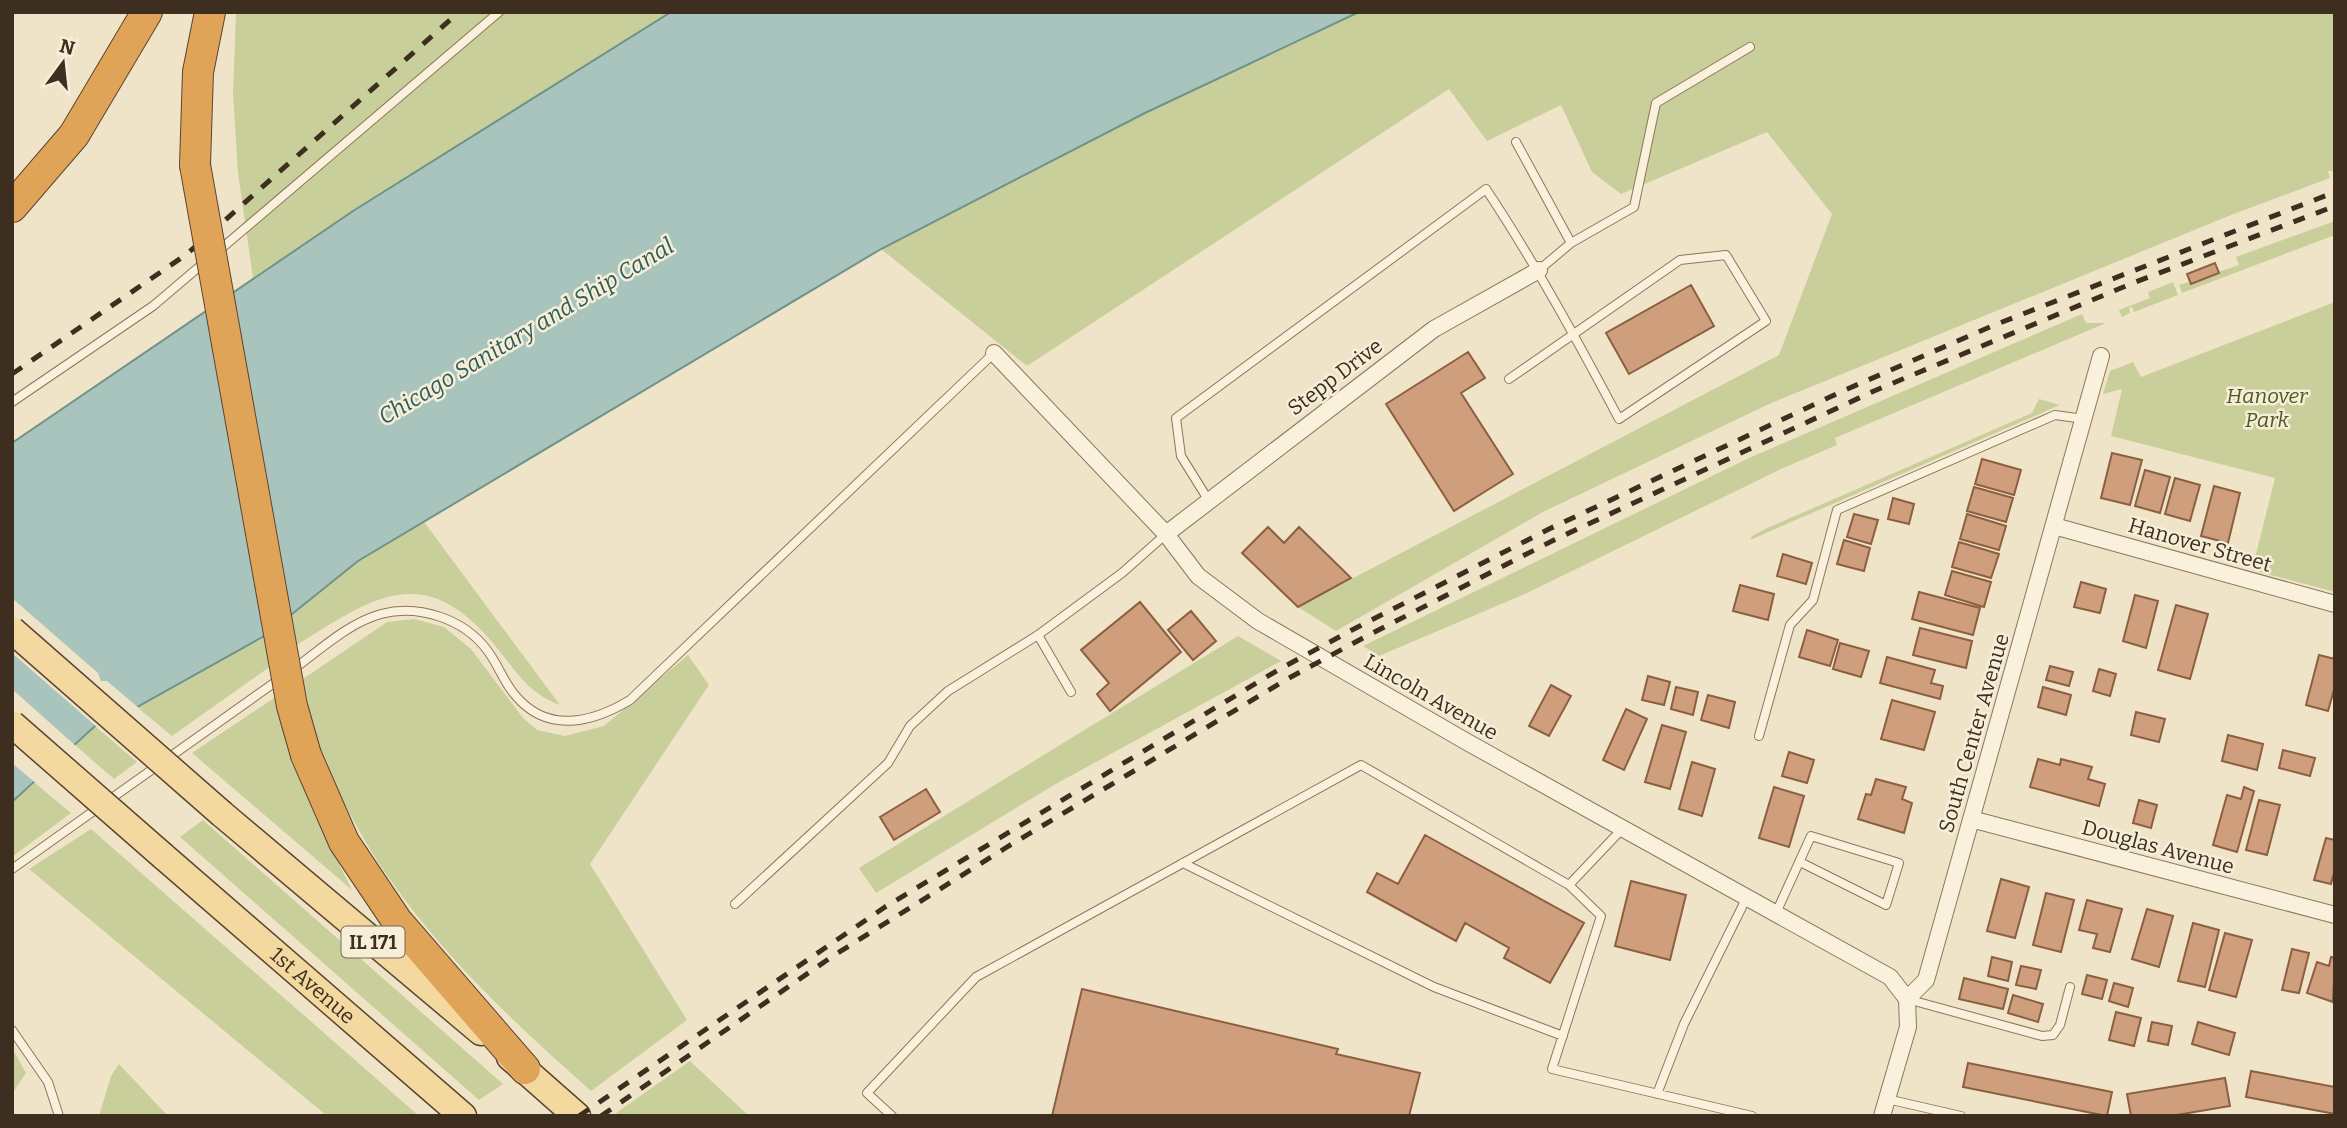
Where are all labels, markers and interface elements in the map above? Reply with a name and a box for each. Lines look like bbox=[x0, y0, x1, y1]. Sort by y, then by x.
north arrow bbox=[28, 28, 98, 98]
text: N bbox=[57, 34, 78, 60]
water label: Chicago Sanitary and Ship Canal bbox=[373, 232, 679, 430]
street label: Stepp Drive bbox=[1282, 333, 1388, 421]
park label: Hanover Park bbox=[2226, 383, 2309, 433]
street label: Hanover Street bbox=[2125, 512, 2275, 578]
street label: South Center Avenue bbox=[1933, 630, 2015, 836]
street label: Lincoln Avenue bbox=[1359, 648, 1503, 746]
street label: Douglas Avenue bbox=[2079, 814, 2237, 880]
road number: IL 171 bbox=[342, 926, 404, 958]
street label: 1st Avenue bbox=[265, 942, 361, 1030]

